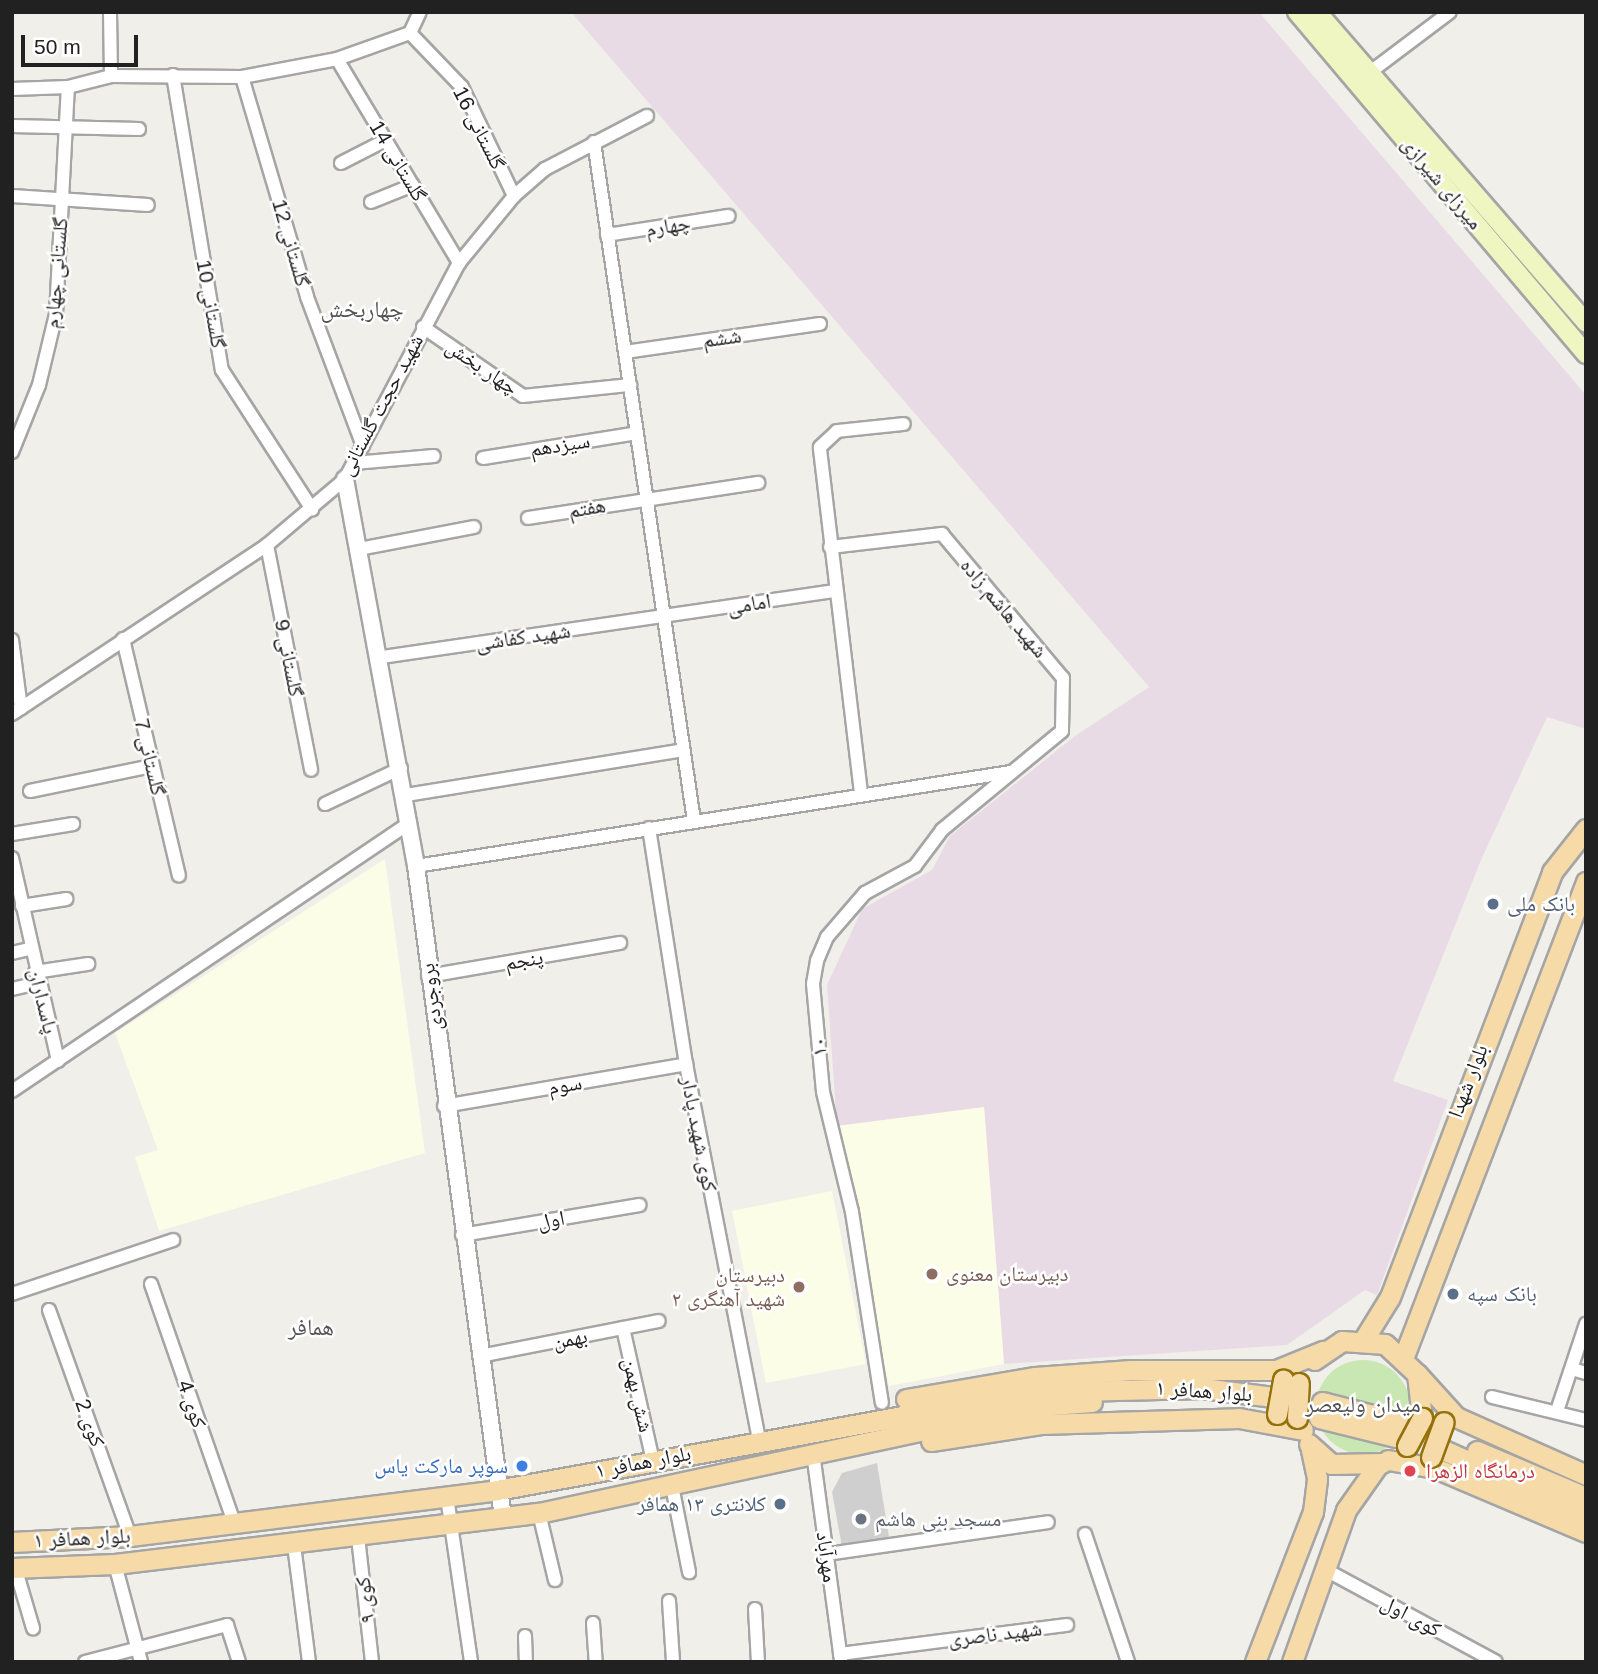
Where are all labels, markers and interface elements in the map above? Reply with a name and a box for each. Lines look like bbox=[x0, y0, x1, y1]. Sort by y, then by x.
scale bar bbox=[24, 21, 142, 65]
text: 50 m bbox=[34, 35, 81, 58]
street label: گلستانی 16 bbox=[447, 82, 511, 174]
street label: گلستانی 14 bbox=[364, 116, 432, 206]
street label: میرزای شیرازی bbox=[1396, 131, 1488, 235]
street label: گلستانی 12 bbox=[266, 196, 316, 290]
street label: چهارم bbox=[644, 210, 692, 242]
street label: گلستانی چهارم bbox=[39, 216, 73, 330]
street label: گلستانی 10 bbox=[191, 257, 231, 351]
district label: چهاربخش bbox=[320, 295, 404, 323]
street label: ششم bbox=[701, 323, 743, 353]
street label: شهید حجت گلستانی bbox=[333, 330, 429, 480]
street label: چهار بخش bbox=[441, 334, 523, 400]
street label: سیزدهم bbox=[528, 428, 592, 462]
street label: هفتم bbox=[566, 492, 608, 524]
street label: شهید هاشم زاده bbox=[955, 553, 1053, 663]
street label: امامی bbox=[725, 588, 773, 620]
street label: گلستانی 9 bbox=[269, 617, 309, 699]
street label: شهید کفاشی bbox=[474, 618, 572, 656]
street label: گلستانی 7 bbox=[129, 716, 171, 798]
place label: بانک ملی bbox=[1507, 891, 1575, 917]
marker: بانک ملی bbox=[1485, 896, 1501, 912]
street label: پنجم bbox=[503, 944, 545, 976]
street label: بروجردی bbox=[414, 962, 448, 1032]
street label: پاسداران bbox=[23, 966, 63, 1036]
street label: ۱۰ bbox=[806, 1037, 832, 1057]
street label: بلوار شهدا bbox=[1443, 1041, 1493, 1121]
street label: سوم bbox=[546, 1070, 584, 1100]
street label: کوی شهید پادار bbox=[675, 1074, 723, 1194]
street label: اول bbox=[535, 1205, 567, 1235]
place label: دبیرستان معنوی bbox=[946, 1261, 1069, 1287]
place label: دبیرستان شهید آهنگری ۲ bbox=[672, 1262, 785, 1312]
marker: دبیرستان معنوی bbox=[924, 1266, 940, 1282]
marker: دبیرستان شهید آهنگری ۲ bbox=[791, 1279, 807, 1295]
place label: بانک سپه bbox=[1467, 1281, 1537, 1307]
marker: بانک سپه bbox=[1445, 1286, 1461, 1302]
district label: همافر bbox=[288, 1313, 334, 1341]
street label: بهمن bbox=[551, 1323, 589, 1355]
street label: شش بهمن bbox=[617, 1355, 659, 1435]
street label: بلوار همافر ۱ bbox=[1155, 1375, 1253, 1407]
street label: کوی 4 bbox=[172, 1377, 212, 1431]
district label: میدان ولیعصر bbox=[1305, 1390, 1421, 1418]
street label: کوی 2 bbox=[70, 1396, 110, 1450]
street label: بلوار همافر ۱ bbox=[593, 1440, 693, 1484]
place label: سوپر مارکت یاس bbox=[374, 1453, 508, 1479]
marker: سوپر مارکت یاس bbox=[514, 1458, 530, 1474]
place label: درمانگاه الزهرا bbox=[1426, 1458, 1535, 1484]
marker: درمانگاه الزهرا bbox=[1400, 1461, 1420, 1481]
place label: کلانتری ۱۳ همافر bbox=[637, 1491, 766, 1517]
marker: کلانتری ۱۳ همافر bbox=[772, 1496, 788, 1512]
place label: مسجد بنی هاشم bbox=[875, 1506, 1001, 1532]
marker: مسجد بنی هاشم bbox=[853, 1511, 869, 1527]
street label: بلوار همافر ۱ bbox=[33, 1523, 131, 1553]
street label: مهرآباد bbox=[811, 1530, 843, 1584]
street label: کوی ۹ bbox=[350, 1575, 380, 1625]
street label: کوی اول bbox=[1377, 1590, 1445, 1642]
street label: شهید ناصری bbox=[947, 1616, 1043, 1652]

